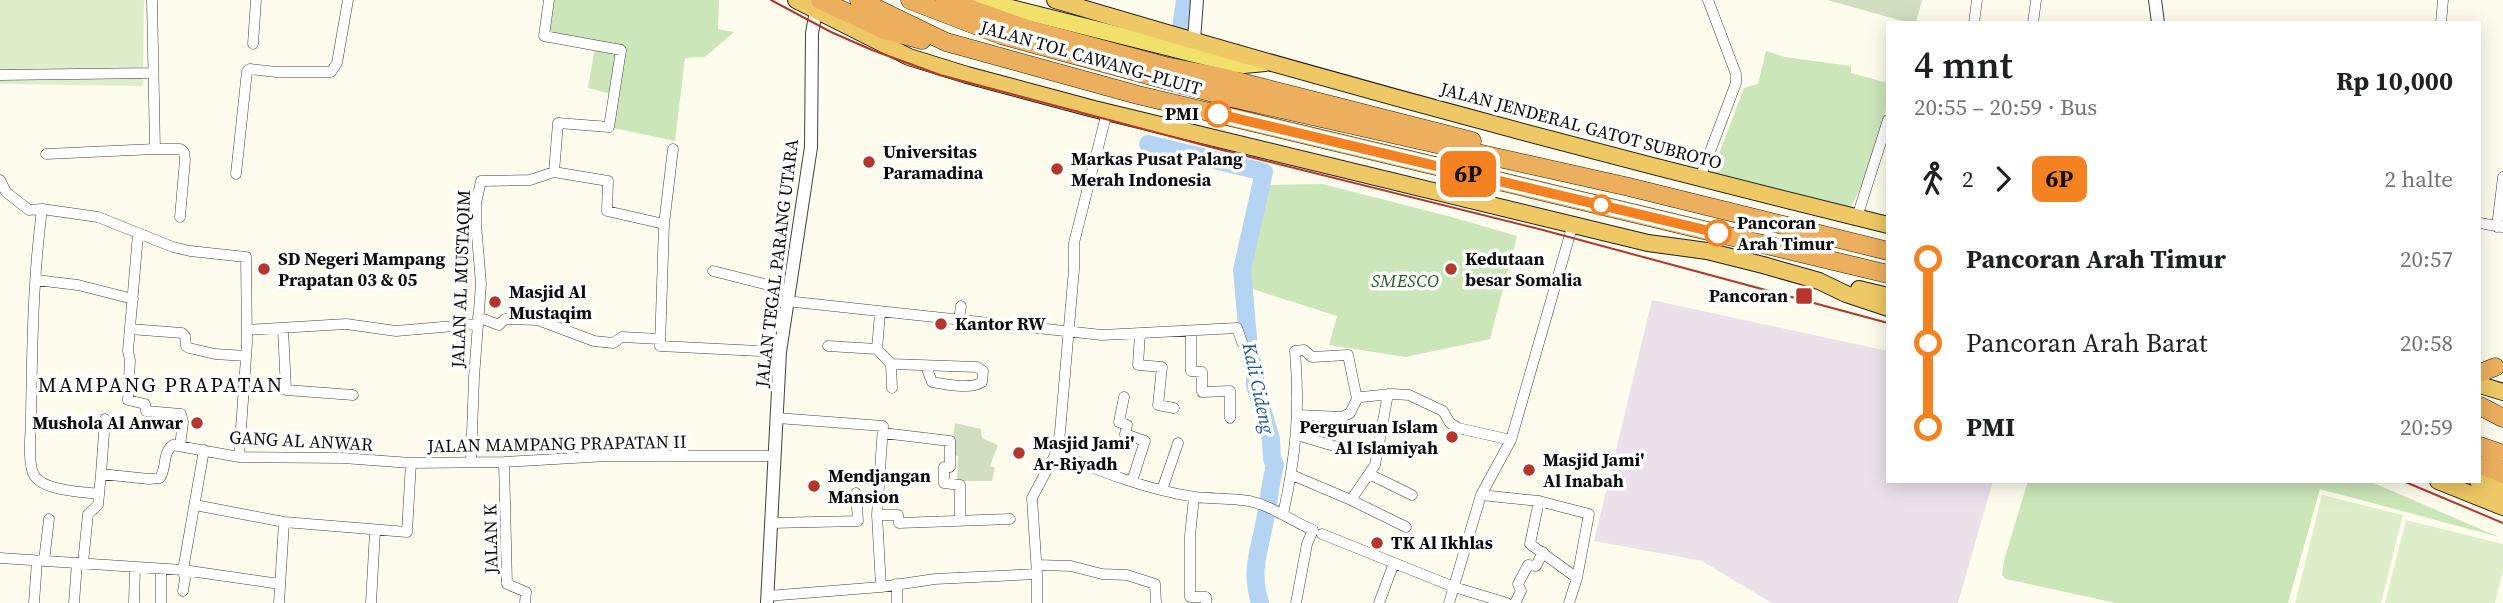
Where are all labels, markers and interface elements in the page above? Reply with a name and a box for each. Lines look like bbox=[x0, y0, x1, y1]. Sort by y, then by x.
street label: JALAN TOL CAWANG–PLUIT bbox=[977, 14, 1205, 101]
text: 4 mnt bbox=[1914, 39, 2013, 91]
text: Rp 10,000 bbox=[2336, 63, 2453, 99]
street label: JALAN JENDERAL GATOT SUBROTO bbox=[1437, 76, 1725, 175]
text: 20:55 – 20:59 · Bus bbox=[1914, 91, 2097, 123]
place label: PMI bbox=[1165, 101, 1199, 126]
marker: PMI bbox=[1205, 101, 1231, 127]
street label: JALAN TEGAL PARANG UTARA bbox=[749, 137, 804, 390]
place label: Universitas Paramadina bbox=[883, 139, 984, 185]
place label: Markas Pusat Palang Merah Indonesia bbox=[1071, 146, 1243, 192]
line badge: 6P bbox=[1436, 151, 1500, 197]
marker: Universitas Paramadina bbox=[861, 154, 877, 170]
text: 6P bbox=[1454, 157, 1482, 190]
icon: walk bbox=[1914, 160, 1952, 198]
icon: forward bbox=[1984, 160, 2022, 198]
marker: Markas Pusat Palang Merah Indonesia bbox=[1049, 161, 1065, 177]
text: 6P bbox=[2046, 162, 2073, 195]
text: 2 bbox=[1962, 163, 1974, 195]
text: 2 halte bbox=[2385, 163, 2453, 195]
street label: JALAN AL MUSTAQIM bbox=[445, 189, 476, 370]
unlabelled marker bbox=[1591, 195, 1611, 215]
place label: Pancoran Arah Timur bbox=[1737, 210, 1834, 256]
marker: Pancoran Arah Timur bbox=[1705, 220, 1731, 246]
text: Pancoran Arah Timur bbox=[1966, 241, 2226, 277]
text: 20:57 bbox=[2400, 243, 2453, 275]
place label: SD Negeri Mampang Prapatan 03 & 05 bbox=[278, 246, 446, 292]
place label: Kedutaan besar Somalia bbox=[1465, 246, 1582, 292]
marker: SD Negeri Mampang Prapatan 03 & 05 bbox=[256, 261, 272, 277]
marker: Kedutaan besar Somalia bbox=[1443, 261, 1459, 277]
park label: SMESCO bbox=[1371, 268, 1439, 293]
place label: Masjid Al Mustaqim bbox=[509, 279, 592, 325]
place label: Pancoran bbox=[1709, 283, 1788, 308]
marker: Pancoran bbox=[1794, 286, 1814, 306]
marker: Masjid Al Mustaqim bbox=[487, 294, 503, 310]
place label: Kantor RW bbox=[955, 311, 1046, 336]
marker: Kantor RW bbox=[933, 316, 949, 332]
text: Pancoran Arah Barat bbox=[1966, 325, 2208, 361]
text: 20:58 bbox=[2400, 327, 2453, 359]
water label: Kali Cideng bbox=[1236, 339, 1281, 437]
district label: MAMPANG PRAPATAN bbox=[38, 370, 284, 399]
text: PMI bbox=[1966, 409, 2015, 445]
place label: Mushola Al Anwar bbox=[32, 410, 184, 435]
text: 20:59 bbox=[2400, 411, 2453, 443]
place label: Perguruan Islam Al Islamiyah bbox=[1299, 414, 1438, 460]
marker: Mushola Al Anwar bbox=[189, 415, 205, 431]
street label: GANG AL ANWAR bbox=[229, 424, 374, 457]
street label: JALAN MAMPANG PRAPATAN II bbox=[426, 429, 687, 458]
marker: Perguruan Islam Al Islamiyah bbox=[1444, 429, 1460, 445]
place label: Masjid Jami' Ar-Riyadh bbox=[1033, 430, 1134, 476]
marker: Masjid Jami' Ar-Riyadh bbox=[1011, 445, 1027, 461]
place label: Masjid Jami' Al Inabah bbox=[1543, 447, 1644, 493]
marker: Masjid Jami' Al Inabah bbox=[1521, 462, 1537, 478]
place label: Mendjangan Mansion bbox=[828, 463, 931, 509]
marker: Mendjangan Mansion bbox=[806, 478, 822, 494]
street label: JALAN K bbox=[477, 504, 504, 575]
place label: TK Al Ikhlas bbox=[1391, 530, 1493, 555]
marker: TK Al Ikhlas bbox=[1369, 535, 1385, 551]

